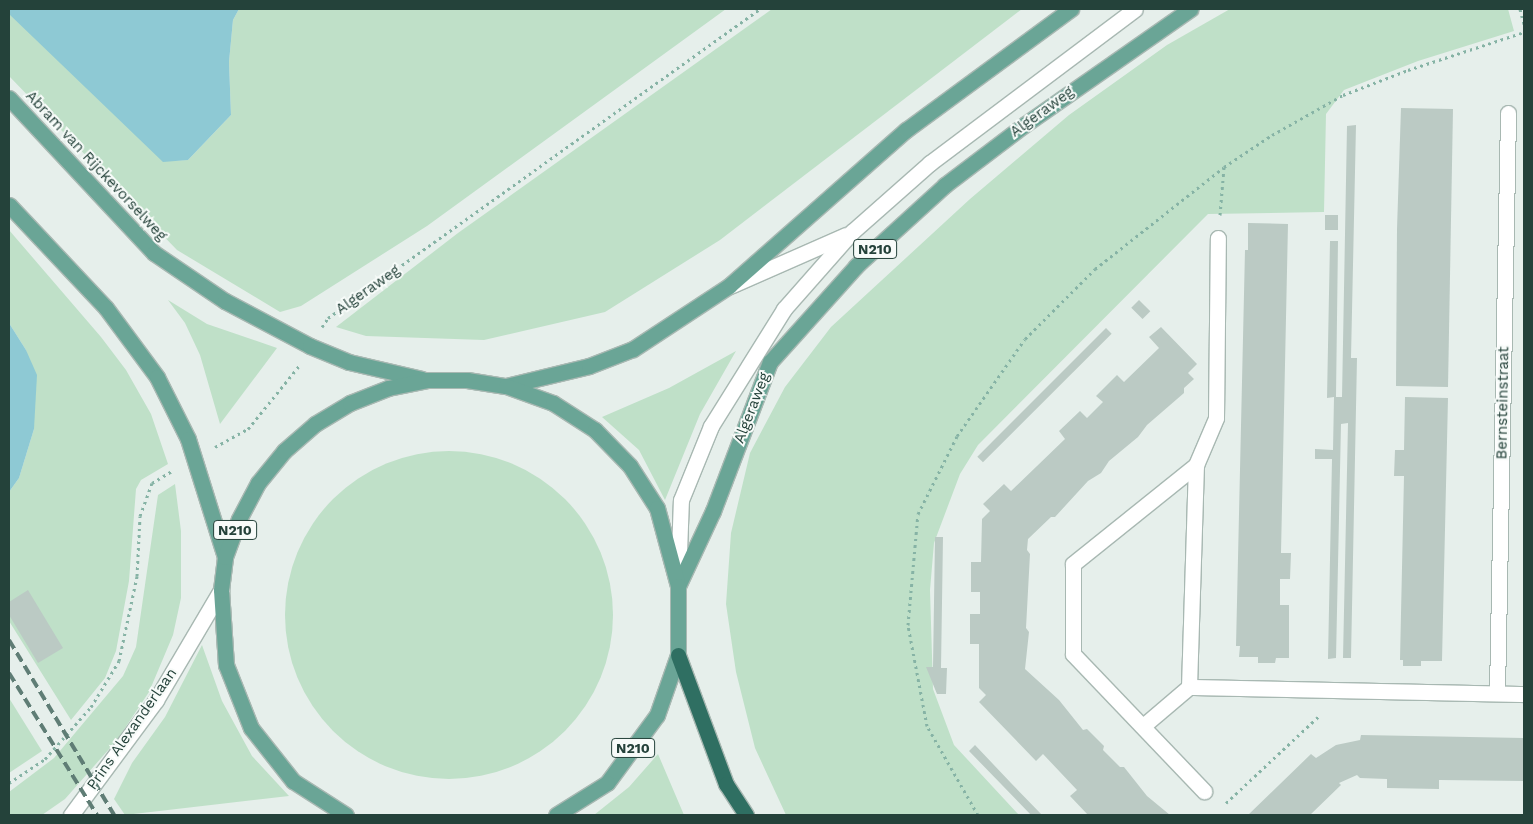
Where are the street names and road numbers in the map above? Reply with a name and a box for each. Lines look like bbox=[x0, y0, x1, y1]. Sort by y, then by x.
street label: Algeraweg bbox=[1007, 83, 1077, 141]
street label: Abram van Rijckevorselweg bbox=[22, 87, 170, 245]
road number: N210 bbox=[852, 238, 898, 260]
street label: Algeraweg bbox=[332, 261, 404, 319]
street label: Bernsteinstraat bbox=[1493, 346, 1513, 460]
street label: Algeraweg bbox=[730, 370, 774, 446]
road number: N210 bbox=[212, 518, 258, 542]
street label: Prins Alexanderlaan bbox=[83, 664, 181, 794]
road number: N210 bbox=[610, 736, 656, 760]

